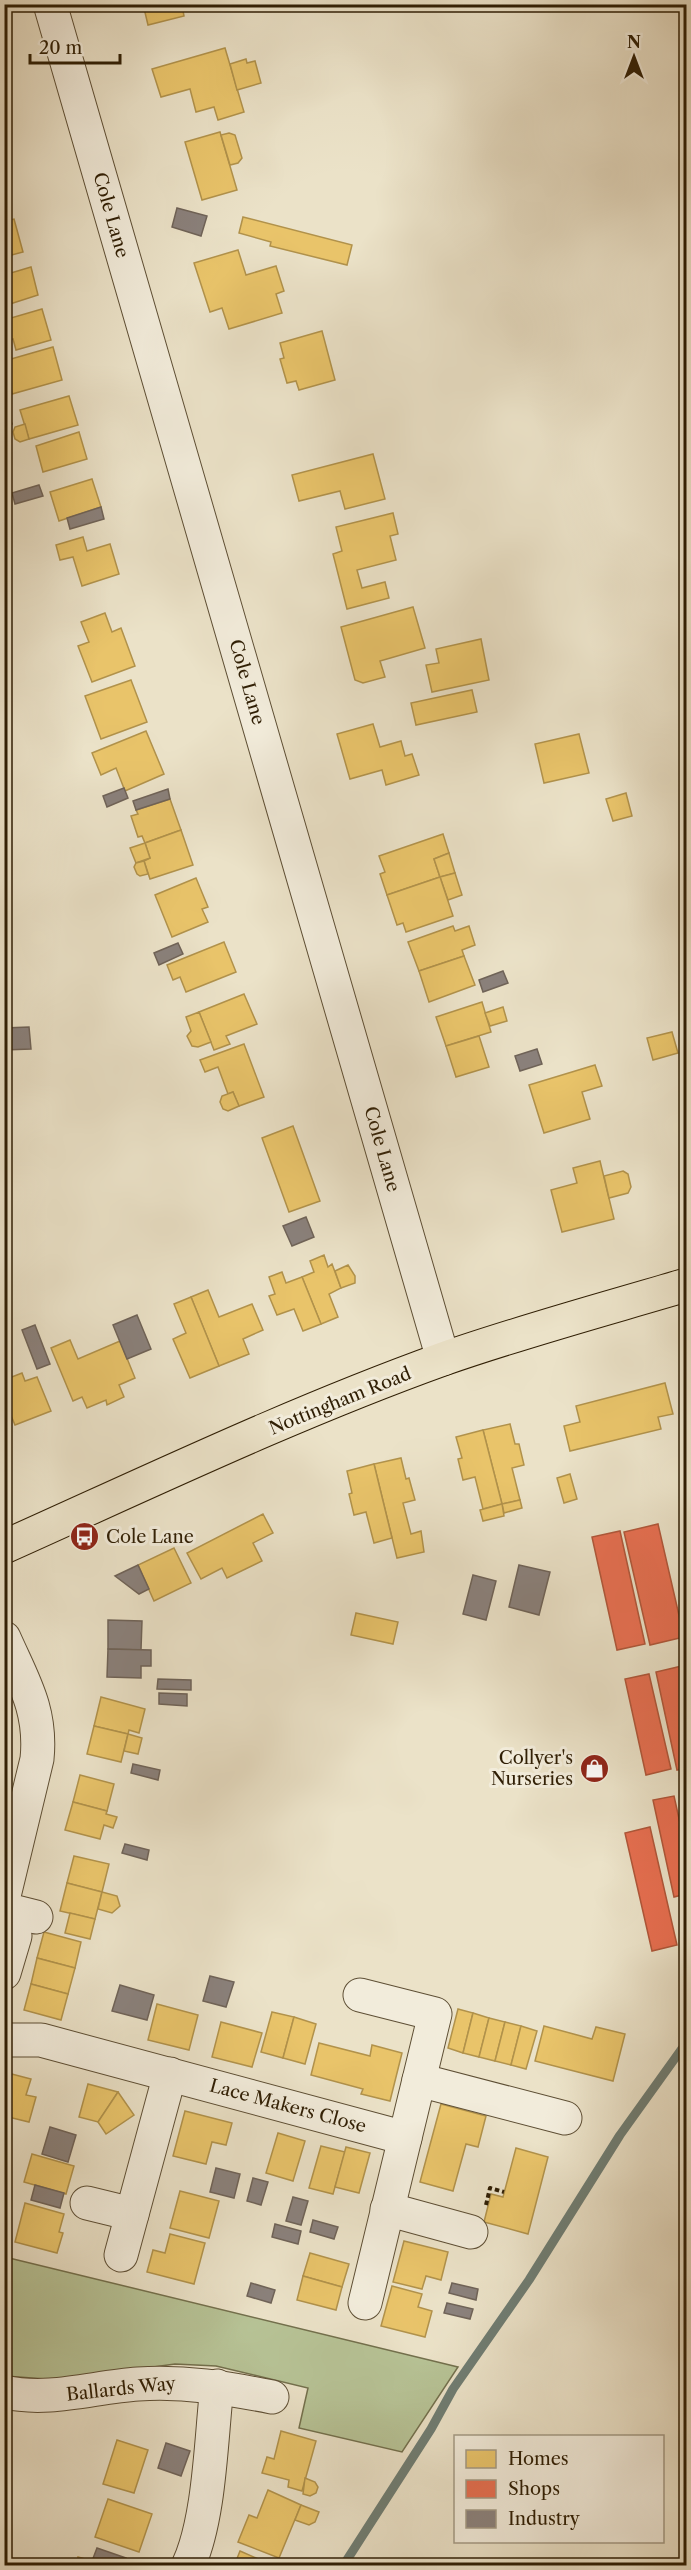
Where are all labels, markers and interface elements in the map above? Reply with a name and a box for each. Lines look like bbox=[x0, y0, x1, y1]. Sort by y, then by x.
scale bar bbox=[30, 27, 120, 65]
north arrow bbox=[604, 27, 664, 87]
text: N bbox=[627, 32, 641, 52]
text: 20 m bbox=[39, 37, 83, 59]
street label: Cole Lane bbox=[88, 170, 134, 260]
street label: Cole Lane bbox=[224, 637, 270, 727]
street label: Cole Lane bbox=[359, 1104, 405, 1194]
street label: Nottingham Road bbox=[266, 1362, 414, 1440]
bus stop icon: Cole Lane bbox=[69, 1521, 101, 1553]
place label: Cole Lane bbox=[106, 1526, 194, 1548]
place label: Collyer's Nurseries bbox=[491, 1747, 573, 1790]
shop icon: Collyer's Nurseries bbox=[578, 1752, 610, 1784]
street label: Lace Makers Close bbox=[207, 2074, 369, 2138]
street label: Ballards Way bbox=[65, 2372, 178, 2406]
legend bbox=[454, 2435, 664, 2543]
text: Homes bbox=[508, 2448, 569, 2470]
text: Shops bbox=[508, 2478, 560, 2500]
text: Industry bbox=[508, 2508, 581, 2530]

